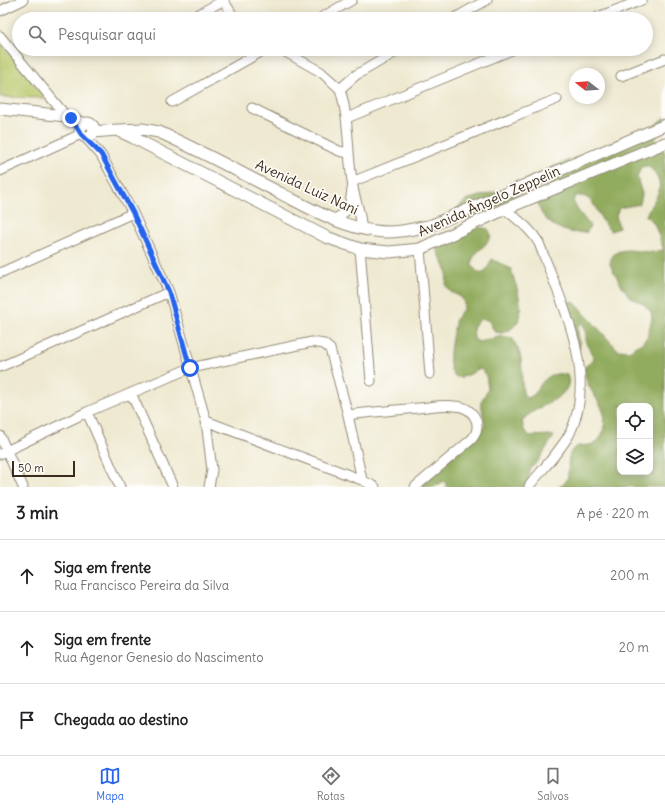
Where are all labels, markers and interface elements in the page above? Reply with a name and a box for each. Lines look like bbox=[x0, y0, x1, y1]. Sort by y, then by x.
search box bbox=[12, 12, 653, 56]
icon: search bbox=[26, 23, 48, 45]
text: Pesquisar aqui bbox=[58, 25, 156, 44]
north arrow bbox=[569, 68, 605, 104]
route end bbox=[62, 109, 80, 127]
street label: Avenida Luiz Nani bbox=[253, 155, 361, 219]
street label: Avenida Ângelo Zeppelin bbox=[415, 162, 563, 240]
route start bbox=[181, 359, 199, 377]
map controls bbox=[617, 403, 653, 475]
button: locate bbox=[617, 403, 653, 439]
button: layers bbox=[617, 439, 653, 475]
scale bar bbox=[12, 459, 75, 478]
text: 50 m bbox=[18, 461, 44, 475]
text: 3 min bbox=[16, 502, 58, 524]
text: A pé · 220 m bbox=[577, 505, 649, 522]
text: Siga em frente bbox=[54, 558, 151, 577]
icon: ahead bbox=[16, 565, 38, 587]
text: 200 m bbox=[610, 567, 649, 584]
text: Rua Francisco Pereira da Silva bbox=[54, 577, 229, 594]
text: Siga em frente bbox=[54, 630, 151, 649]
icon: ahead bbox=[16, 637, 38, 659]
text: 20 m bbox=[619, 639, 649, 656]
text: Rua Agenor Genesio do Nascimento bbox=[54, 649, 264, 666]
icon: arrive bbox=[16, 709, 38, 731]
text: Chegada ao destino bbox=[54, 710, 188, 729]
tab: Mapa bbox=[96, 765, 124, 803]
tab: Rotas bbox=[317, 765, 345, 803]
tab: Salvos bbox=[537, 765, 569, 803]

